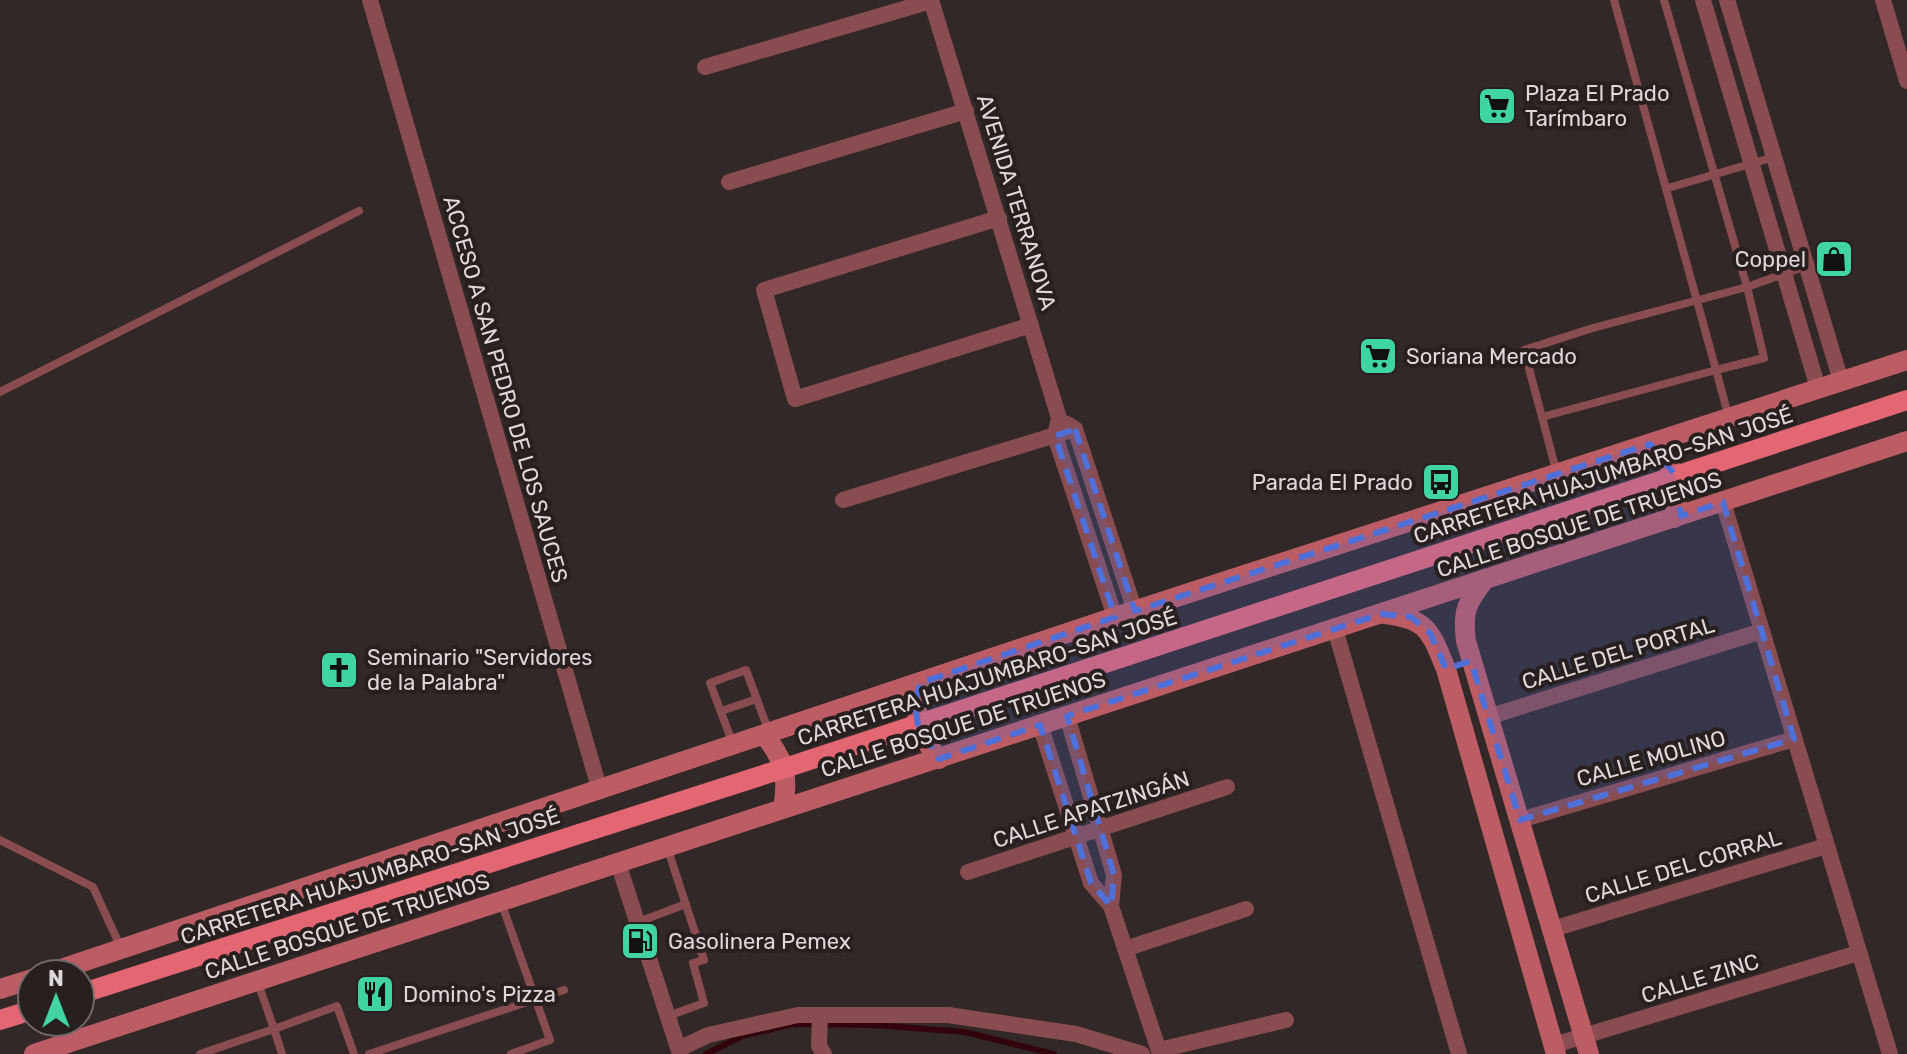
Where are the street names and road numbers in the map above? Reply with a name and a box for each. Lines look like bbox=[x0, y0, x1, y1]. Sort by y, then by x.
street label: AVENIDA TERRANOVA bbox=[971, 91, 1062, 313]
street label: ACCESO A SAN PEDRO DE LOS SAUCES bbox=[437, 193, 574, 586]
street label: CARRETERA HUAJUMBARO-SAN JOSÉ bbox=[1410, 401, 1796, 550]
street label: CALLE BOSQUE DE TRUENOS bbox=[1433, 466, 1725, 583]
street label: CARRETERA HUAJUMBARO-SAN JOSÉ bbox=[794, 603, 1180, 752]
street label: CALLE DEL PORTAL bbox=[1519, 611, 1718, 696]
street label: CALLE BOSQUE DE TRUENOS bbox=[817, 666, 1109, 783]
street label: CALLE MOLINO bbox=[1574, 724, 1729, 793]
street label: CALLE APATZINGÁN bbox=[989, 765, 1193, 854]
street label: CARRETERA HUAJUMBARO-SAN JOSÉ bbox=[177, 802, 563, 951]
street label: CALLE DEL CORRAL bbox=[1582, 824, 1785, 909]
street label: CALLE BOSQUE DE TRUENOS bbox=[201, 868, 493, 985]
street label: CALLE ZINC bbox=[1638, 948, 1762, 1009]

